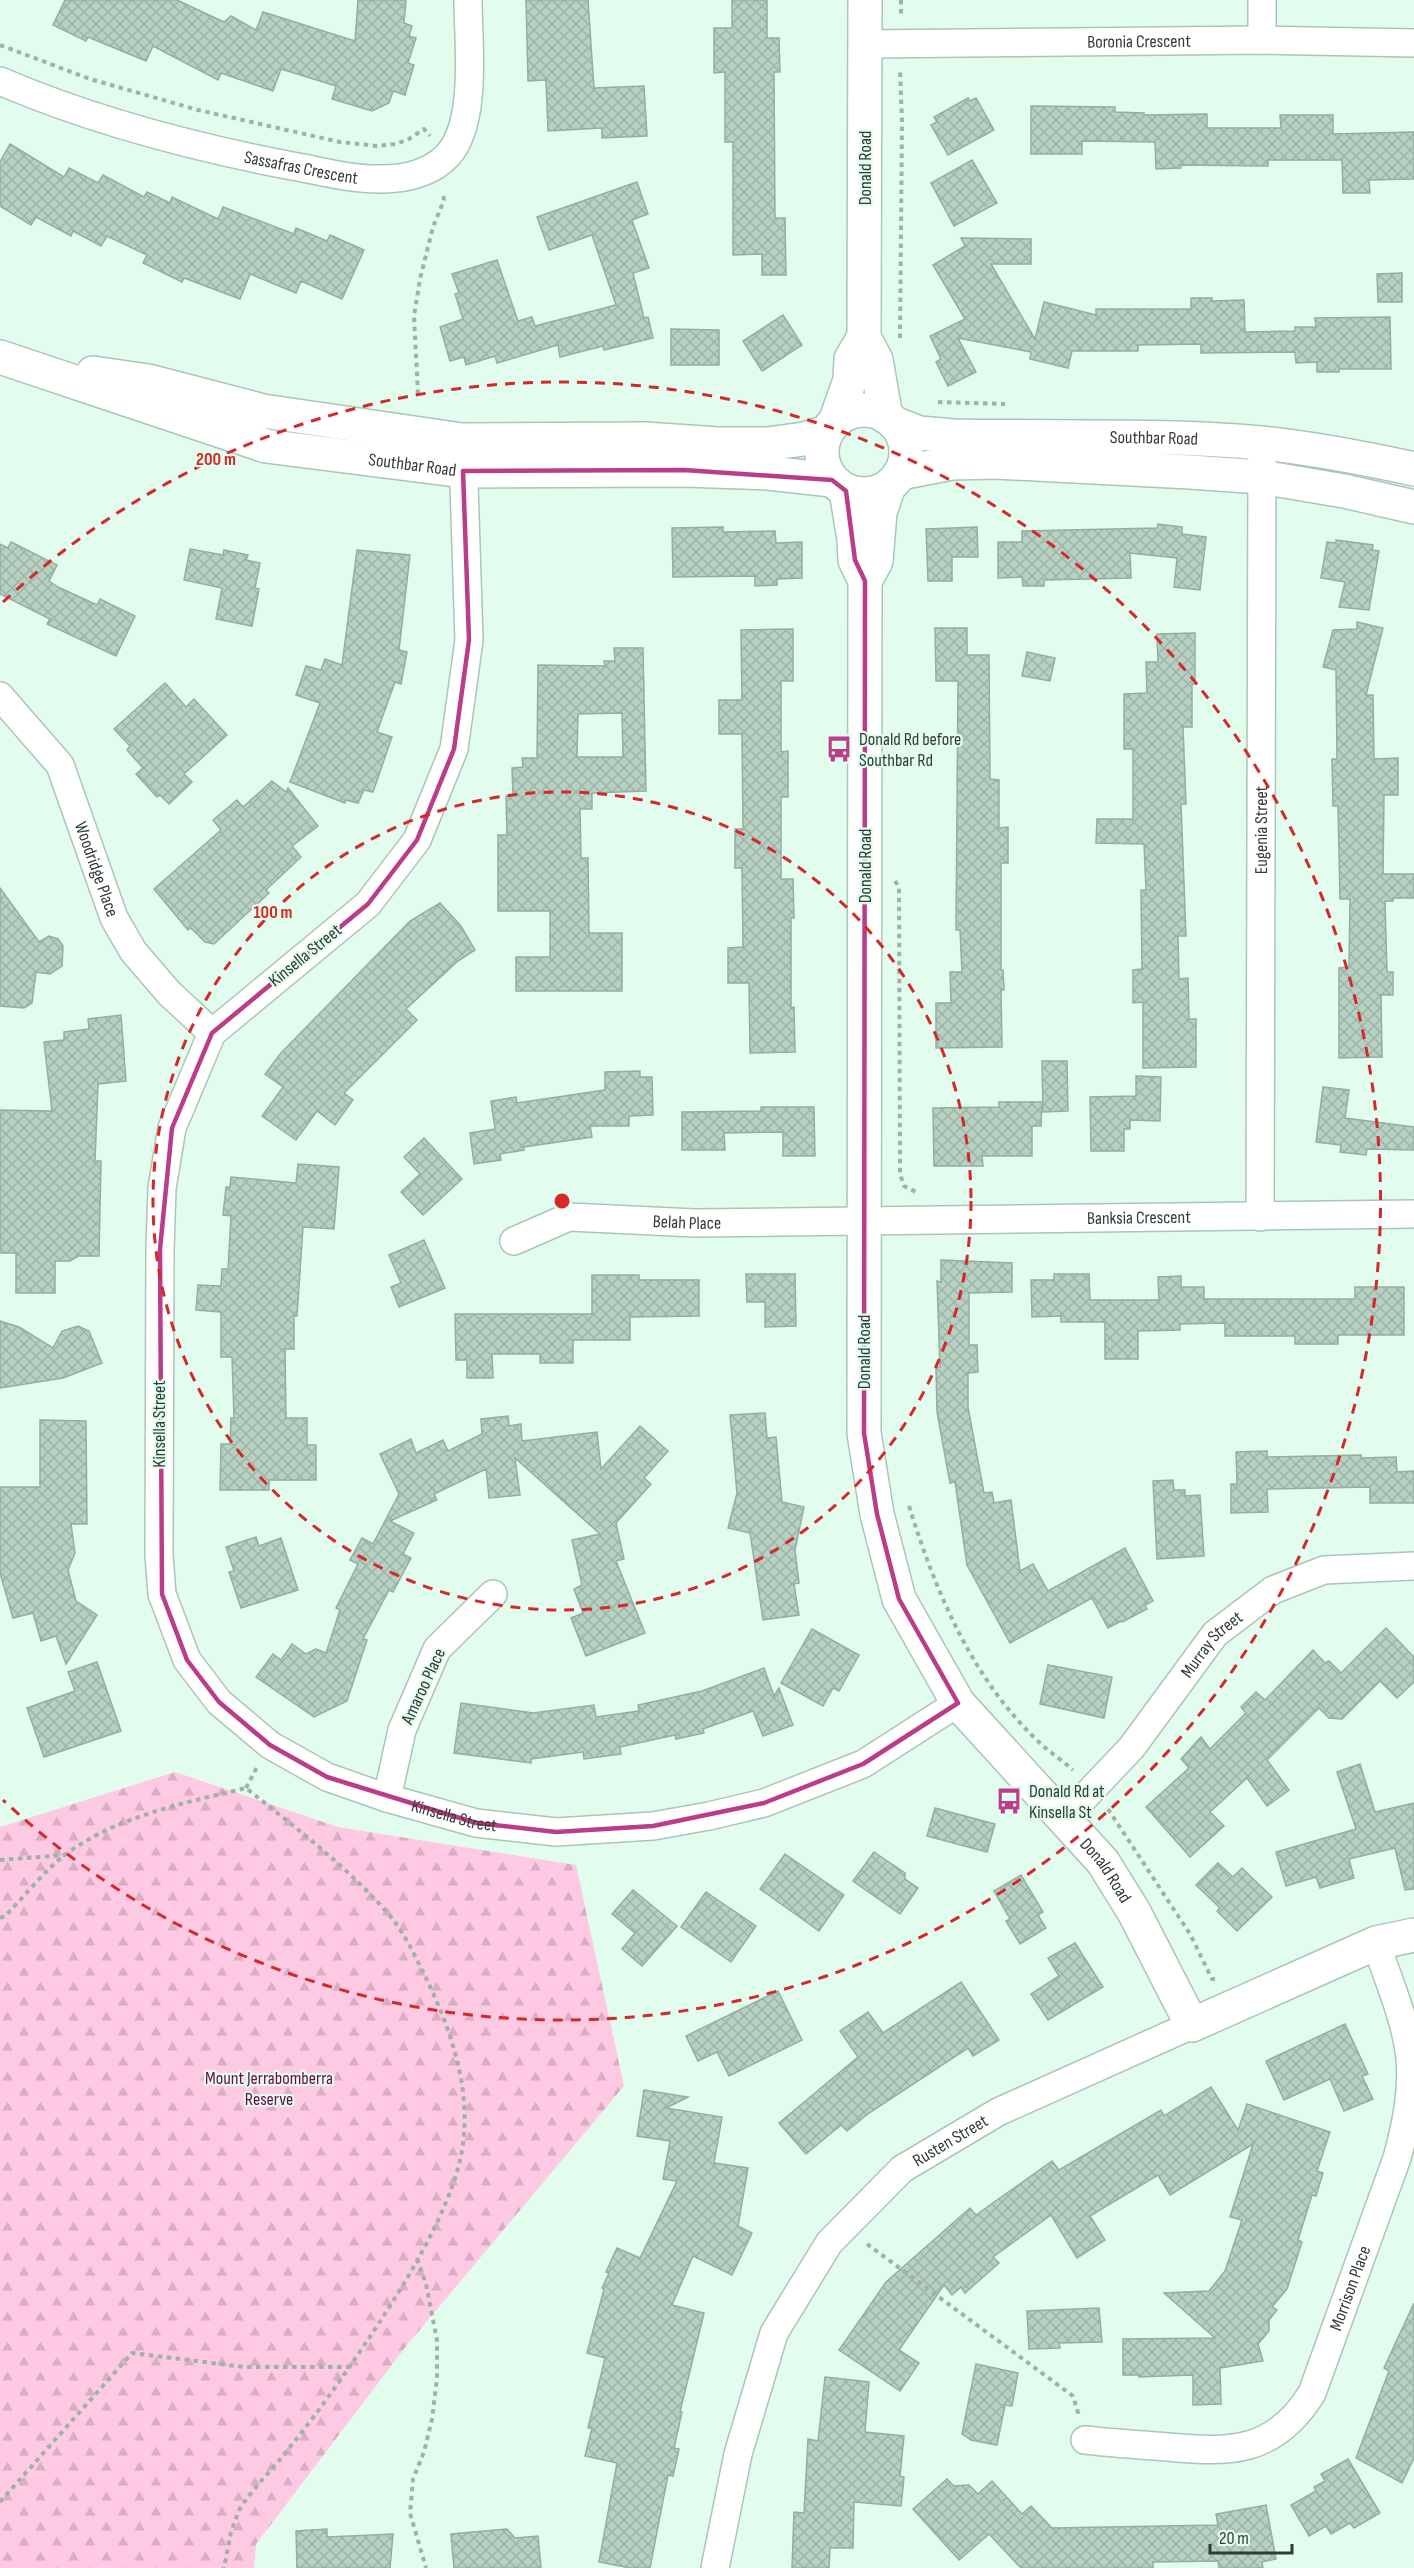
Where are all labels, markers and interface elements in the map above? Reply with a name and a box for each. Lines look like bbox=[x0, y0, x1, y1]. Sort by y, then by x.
street label: Boronia Crescent bbox=[1087, 31, 1191, 53]
street label: Donald Road bbox=[855, 131, 876, 205]
street label: Sassafras Crescent bbox=[242, 147, 360, 189]
street label: Southbar Road bbox=[1110, 427, 1199, 450]
text: 200 m bbox=[196, 449, 236, 470]
street label: Southbar Road bbox=[367, 449, 457, 481]
place label: Donald Rd before Southbar Rd bbox=[859, 729, 961, 771]
bus stop icon: Donald Rd before Southbar Rd bbox=[824, 734, 854, 764]
street label: Eugenia Street bbox=[1251, 785, 1272, 874]
street label: Woodridge Place bbox=[70, 819, 123, 920]
street label: Donald Road bbox=[855, 829, 876, 903]
text: 100 m bbox=[254, 902, 293, 923]
street label: Kinsella Street bbox=[265, 919, 346, 991]
centre of rings bbox=[552, 1191, 572, 1211]
street label: Banksia Crescent bbox=[1087, 1207, 1191, 1229]
street label: Belah Place bbox=[652, 1211, 721, 1234]
street label: Donald Road bbox=[854, 1315, 875, 1389]
street label: Kinsella Street bbox=[149, 1380, 170, 1468]
street label: Murray Street bbox=[1177, 1607, 1247, 1682]
street label: Amaroo Place bbox=[396, 1645, 450, 1728]
place label: Donald Rd at Kinsella St bbox=[1029, 1781, 1105, 1823]
bus stop icon: Donald Rd at Kinsella St bbox=[994, 1786, 1024, 1816]
street label: Kinsella Street bbox=[409, 1795, 498, 1836]
street label: Donald Road bbox=[1075, 1834, 1136, 1907]
park label: Mount Jerrabomberra Reserve bbox=[205, 2068, 333, 2110]
street label: Rusten Street bbox=[909, 2110, 992, 2171]
street label: Morrison Place bbox=[1325, 2243, 1375, 2334]
scale bar bbox=[1210, 2517, 1292, 2555]
text: 20 m bbox=[1219, 2528, 1249, 2549]

